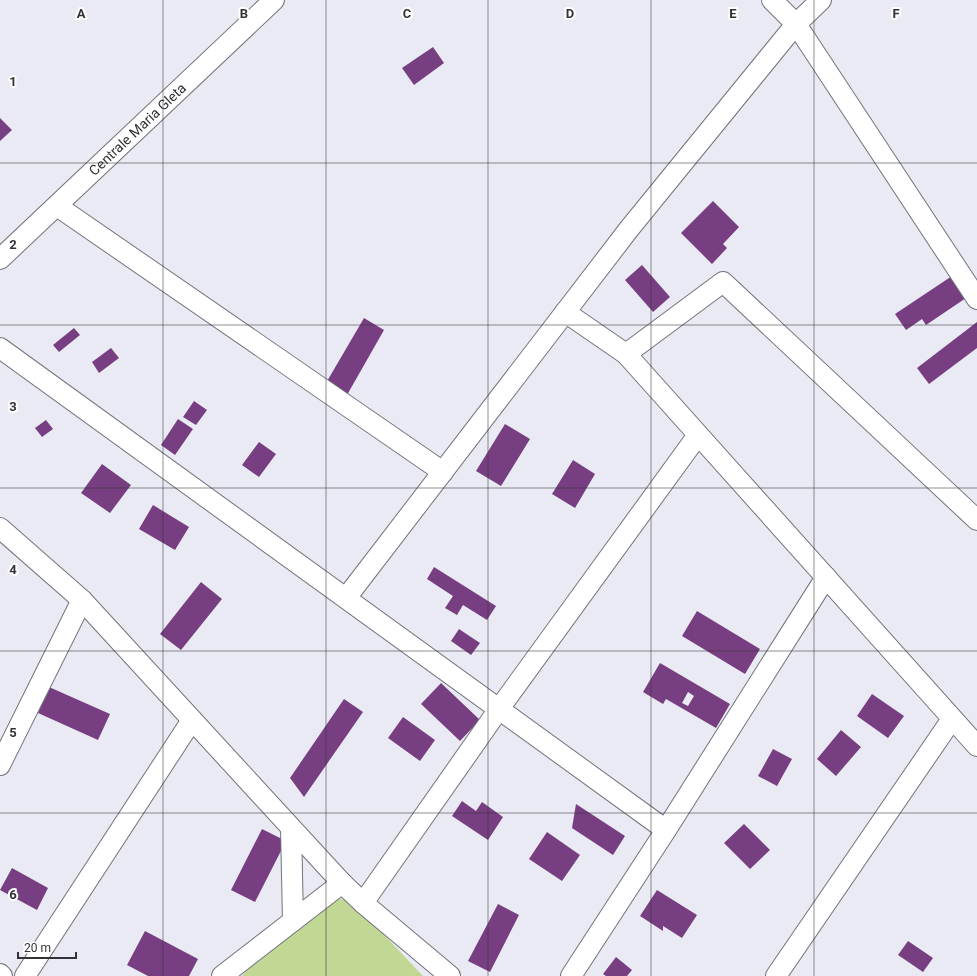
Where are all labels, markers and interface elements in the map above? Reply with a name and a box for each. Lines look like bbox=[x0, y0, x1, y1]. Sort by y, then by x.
text: A bbox=[77, 6, 86, 21]
text: B bbox=[240, 6, 248, 21]
text: C bbox=[403, 6, 412, 21]
text: D bbox=[566, 6, 574, 21]
text: E bbox=[729, 6, 737, 21]
text: F bbox=[892, 6, 900, 21]
text: 1 bbox=[9, 74, 17, 89]
street label: Centrale Maria Gleta bbox=[86, 80, 189, 179]
text: 2 bbox=[9, 237, 17, 252]
text: 3 bbox=[9, 399, 17, 414]
text: 4 bbox=[9, 562, 17, 577]
text: 5 bbox=[9, 725, 17, 740]
text: 6 bbox=[9, 887, 17, 902]
scale bar bbox=[18, 934, 76, 960]
text: 20 m bbox=[24, 941, 51, 955]

